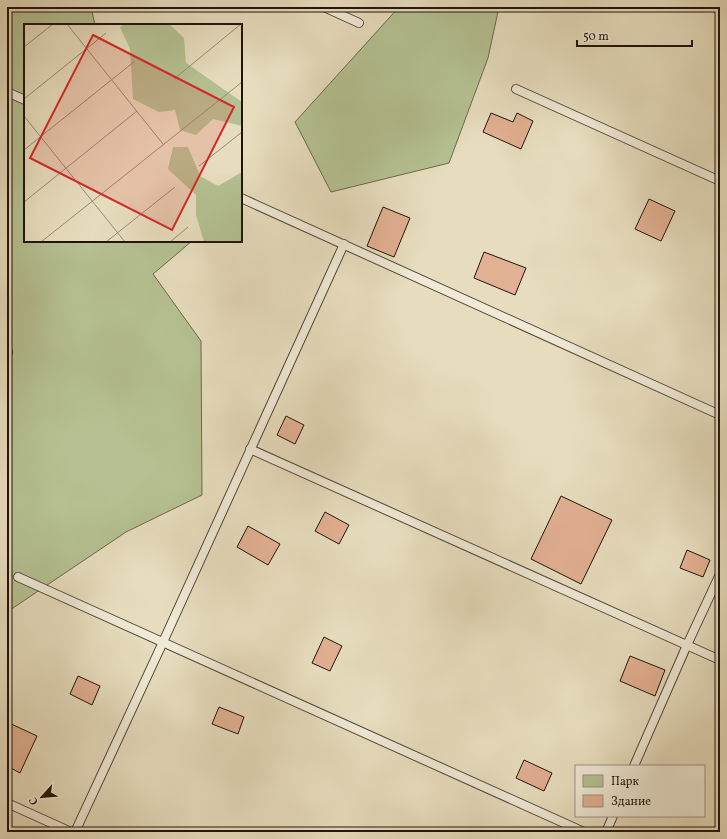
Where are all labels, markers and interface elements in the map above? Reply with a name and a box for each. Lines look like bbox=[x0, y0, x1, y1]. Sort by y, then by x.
scale bar bbox=[577, 22, 692, 48]
inset map bbox=[24, 24, 242, 242]
text: 50 m bbox=[583, 29, 609, 45]
legend bbox=[575, 765, 705, 817]
text: Парк bbox=[611, 774, 639, 790]
north arrow bbox=[22, 777, 62, 817]
text: С bbox=[26, 794, 43, 807]
text: Здание bbox=[611, 794, 651, 810]

